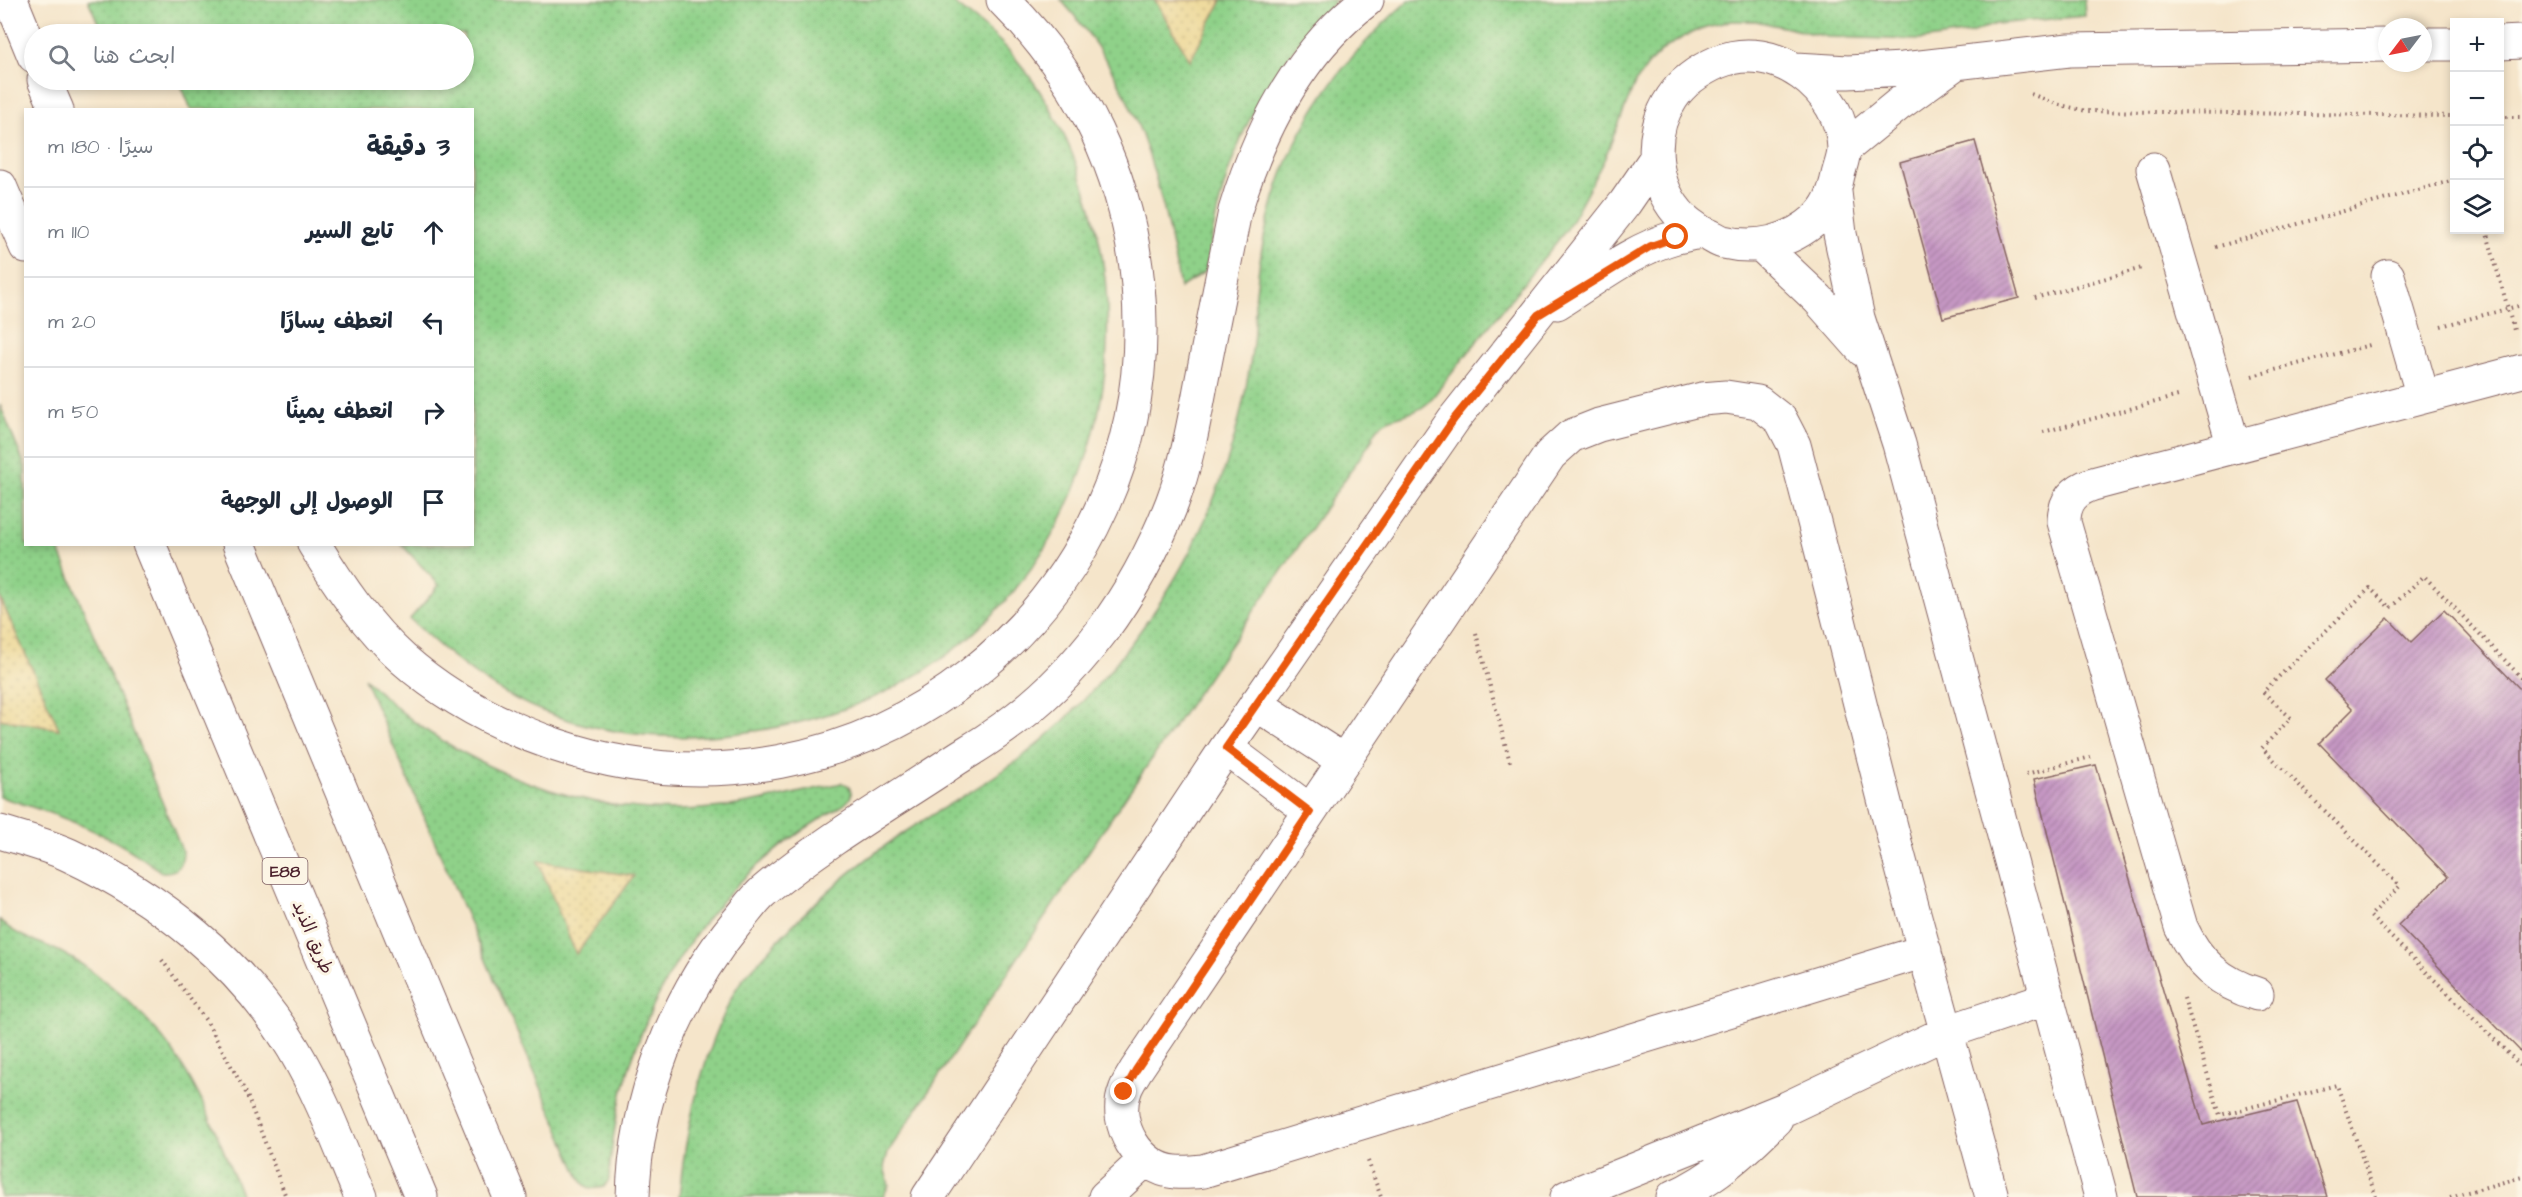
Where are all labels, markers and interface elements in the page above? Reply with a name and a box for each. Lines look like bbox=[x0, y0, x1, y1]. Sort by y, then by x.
north arrow bbox=[2378, 18, 2432, 72]
map controls bbox=[2450, 18, 2504, 234]
button: + bbox=[2450, 18, 2504, 72]
search box bbox=[24, 24, 474, 90]
icon: search bbox=[45, 41, 78, 74]
text: ابحث هنا bbox=[93, 41, 175, 72]
button: − bbox=[2450, 72, 2504, 126]
button: locate bbox=[2450, 126, 2504, 180]
text: 3 دقيقة bbox=[366, 129, 450, 165]
text: سيرًا · 180 m bbox=[48, 133, 153, 161]
button: layers bbox=[2450, 180, 2504, 234]
text: تابع السير bbox=[306, 216, 393, 247]
icon: ahead bbox=[417, 216, 450, 249]
text: 110 m bbox=[48, 218, 89, 246]
route start bbox=[1662, 223, 1688, 249]
text: انعطف يسارًا bbox=[280, 306, 393, 337]
icon: left bbox=[417, 306, 450, 339]
text: 20 m bbox=[48, 308, 96, 336]
text: انعطف يمينًا bbox=[286, 396, 393, 427]
icon: right bbox=[417, 396, 450, 429]
text: 50 m bbox=[48, 398, 98, 426]
text: الوصول إلى الوجهة bbox=[221, 486, 393, 517]
icon: arrive bbox=[417, 486, 450, 519]
road number: E88 bbox=[262, 858, 308, 884]
street label: طريق الذيد bbox=[286, 896, 339, 978]
route end bbox=[1110, 1078, 1136, 1104]

